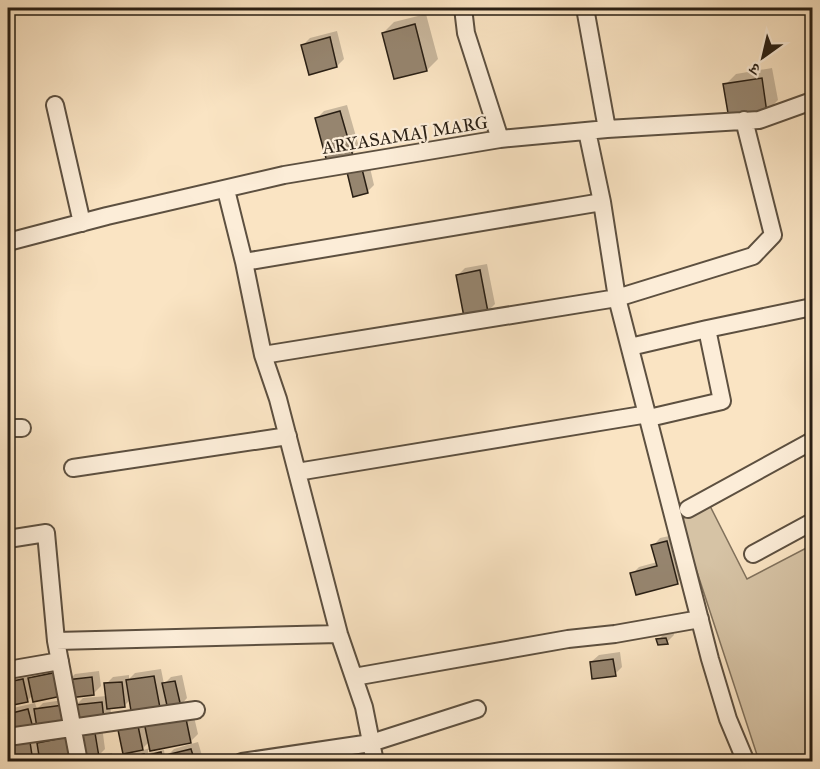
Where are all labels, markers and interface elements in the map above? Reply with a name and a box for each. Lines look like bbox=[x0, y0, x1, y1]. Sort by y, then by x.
north arrow bbox=[733, 27, 793, 87]
text: उ bbox=[745, 58, 764, 80]
street label: ARYASAMAJ MARG bbox=[320, 111, 490, 160]

